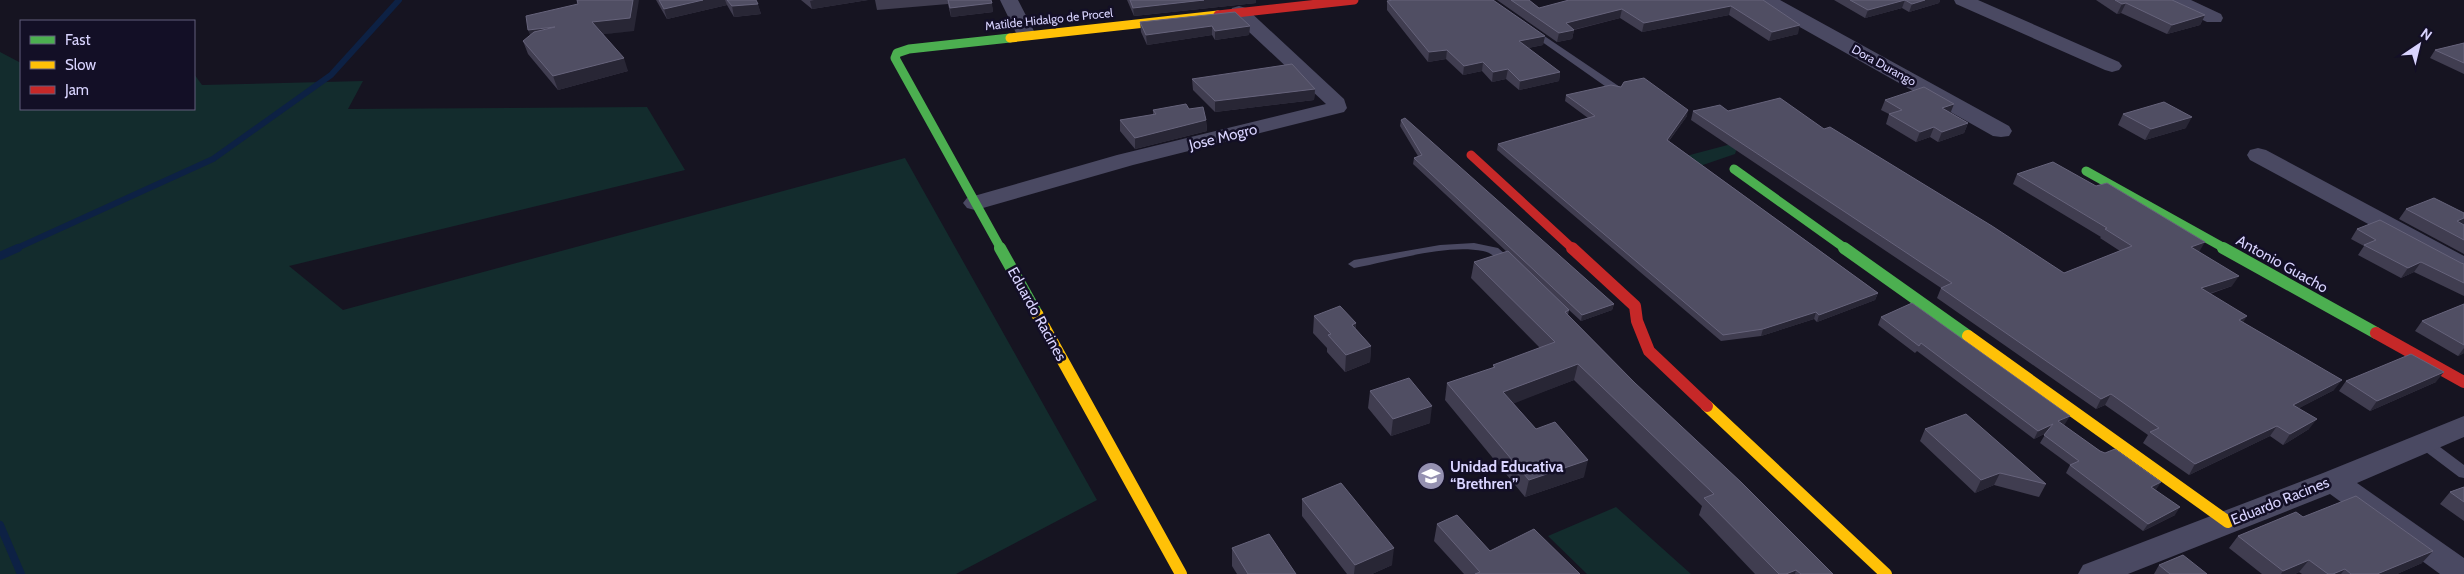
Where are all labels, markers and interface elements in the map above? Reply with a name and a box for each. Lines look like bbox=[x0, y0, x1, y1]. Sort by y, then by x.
street label: Matilde Hidalgo de Procel bbox=[984, 5, 1114, 33]
legend bbox=[20, 20, 195, 110]
north arrow bbox=[2394, 20, 2444, 70]
text: N bbox=[2417, 24, 2436, 45]
text: Fast bbox=[65, 31, 90, 49]
street label: Dora Durango bbox=[1849, 41, 1919, 89]
text: Slow bbox=[65, 56, 96, 74]
text: Jam bbox=[64, 81, 89, 99]
street label: Jose Mogro bbox=[1186, 120, 1259, 154]
street label: Antonio Guacho bbox=[2233, 231, 2331, 297]
street label: Eduardo Racines bbox=[1004, 264, 1070, 364]
place label: Unidad Educativa “Brethren” bbox=[1450, 458, 1564, 493]
school or university icon: Unidad Educativa “Brethren” bbox=[1416, 461, 1446, 491]
street label: Eduardo Racines bbox=[2228, 473, 2332, 529]

